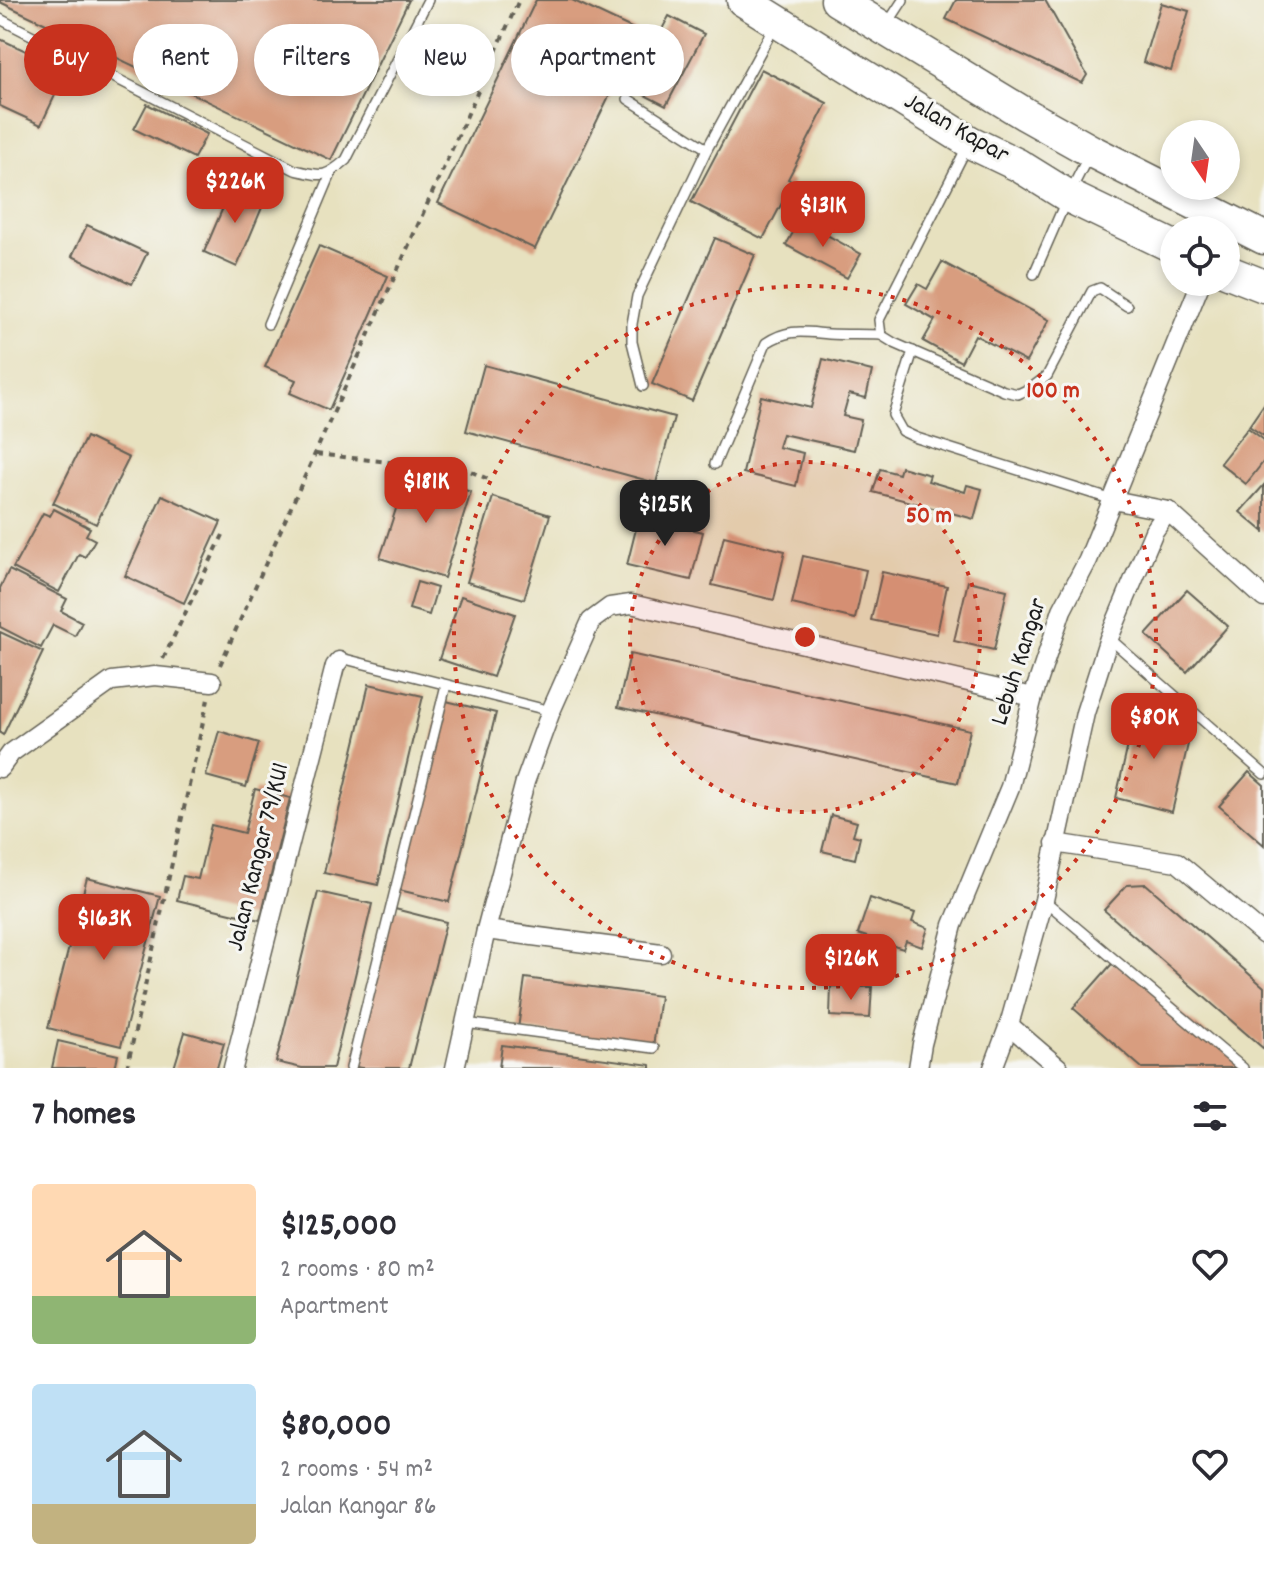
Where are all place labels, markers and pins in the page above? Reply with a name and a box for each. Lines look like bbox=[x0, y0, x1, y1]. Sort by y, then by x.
pin: $226K bbox=[179, 157, 291, 225]
pin: $131K bbox=[767, 181, 879, 249]
pin: $181K bbox=[370, 457, 482, 525]
pin: $125K bbox=[609, 480, 721, 548]
centre of rings bbox=[791, 623, 819, 651]
pin: $80K bbox=[1107, 693, 1201, 761]
pin: $163K bbox=[48, 894, 160, 962]
pin: $126K bbox=[795, 934, 907, 1002]

